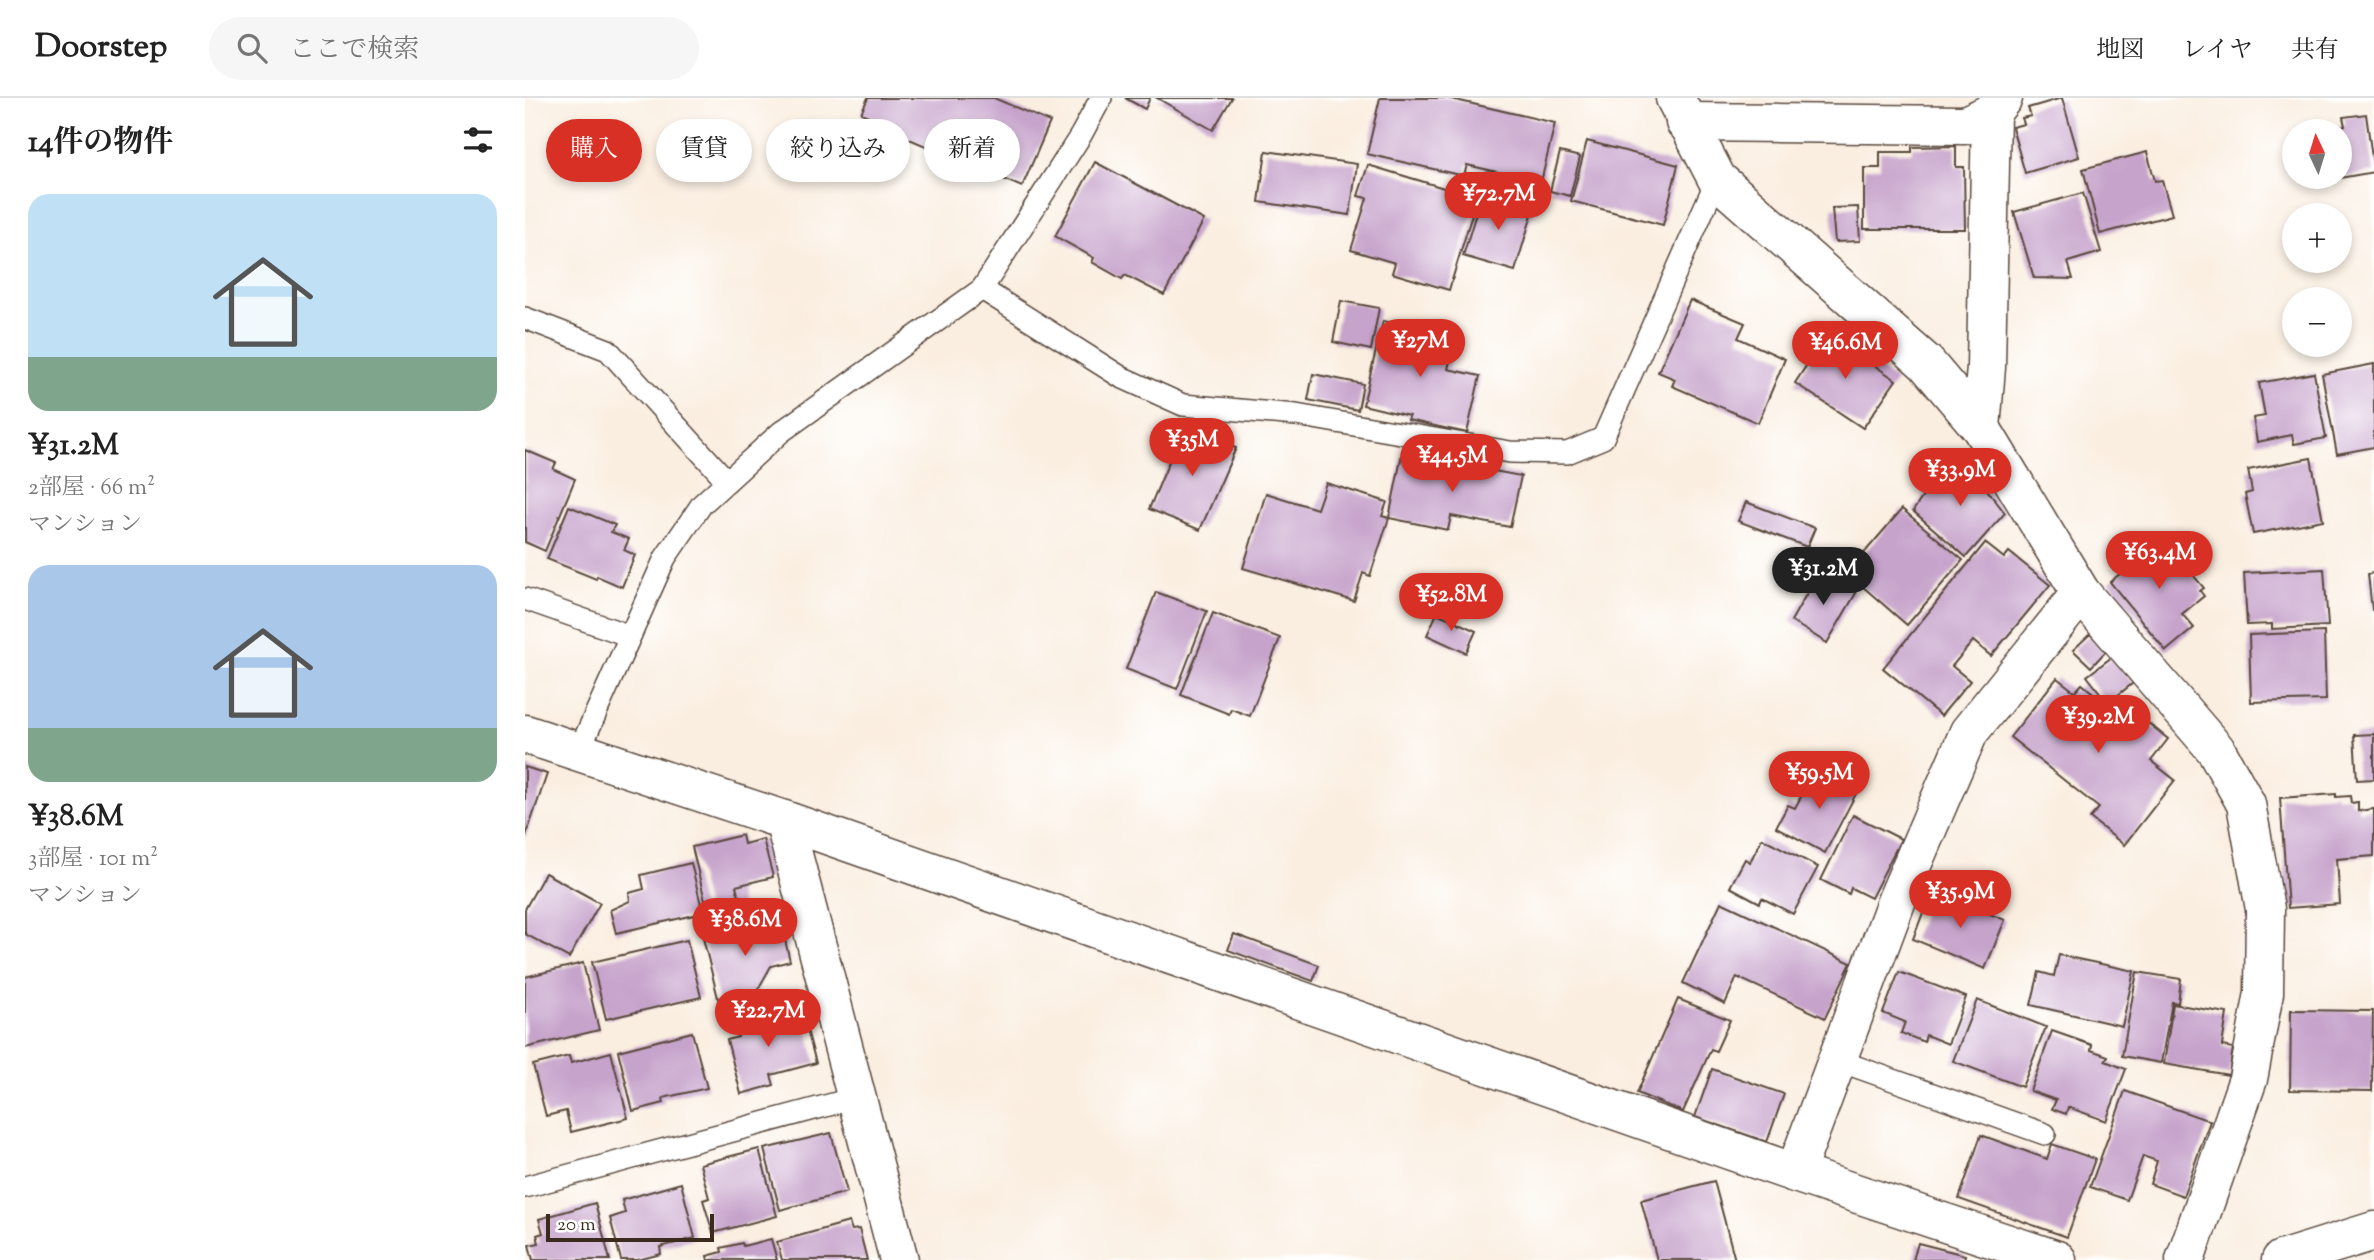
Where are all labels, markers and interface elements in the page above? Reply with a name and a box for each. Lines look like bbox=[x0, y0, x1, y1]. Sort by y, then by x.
search box bbox=[209, 17, 699, 80]
text: Doorstep bbox=[35, 24, 167, 72]
icon: search bbox=[233, 29, 271, 67]
text: ここで検索 bbox=[289, 32, 419, 69]
text: 地図 bbox=[2096, 34, 2144, 68]
text: レイヤ bbox=[2182, 34, 2253, 68]
text: 共有 bbox=[2291, 34, 2339, 68]
chip: 購入 bbox=[546, 119, 642, 182]
chip: 賃貸 bbox=[656, 119, 752, 182]
chip: 絞り込み bbox=[766, 119, 910, 182]
chip: 新着 bbox=[924, 119, 1020, 182]
north arrow bbox=[2282, 119, 2352, 189]
map controls bbox=[2282, 119, 2352, 357]
icon: filters bbox=[459, 121, 497, 159]
text: 14件の物件 bbox=[28, 122, 173, 165]
pin: ¥72.7M bbox=[1441, 172, 1555, 232]
text: ¥72.7M bbox=[1461, 178, 1535, 211]
button: + bbox=[2282, 203, 2352, 273]
icon: home bbox=[200, 239, 326, 365]
button: − bbox=[2282, 287, 2352, 357]
pin: ¥27M bbox=[1379, 320, 1461, 379]
pin: ¥46.6M bbox=[1788, 322, 1902, 381]
text: ¥27M bbox=[1391, 325, 1449, 358]
text: ¥46.6M bbox=[1808, 327, 1882, 360]
pin: ¥35M bbox=[1151, 418, 1233, 478]
text: ¥35M bbox=[1165, 424, 1219, 457]
text: ¥31.2M bbox=[28, 425, 119, 468]
pin: ¥44.5M bbox=[1395, 434, 1509, 494]
text: ¥44.5M bbox=[1416, 440, 1488, 473]
pin: ¥33.9M bbox=[1903, 448, 2017, 508]
text: ¥33.9M bbox=[1924, 454, 1996, 487]
text: 2部屋 · 66 m² bbox=[28, 472, 155, 505]
text: マンション bbox=[28, 509, 142, 542]
pin: ¥63.4M bbox=[2102, 532, 2216, 591]
text: ¥63.4M bbox=[2122, 537, 2196, 570]
pin: ¥31.2M bbox=[1766, 547, 1880, 607]
text: ¥31.2M bbox=[1788, 553, 1858, 586]
pin: ¥52.8M bbox=[1394, 574, 1508, 633]
text: ¥52.8M bbox=[1415, 579, 1487, 612]
icon: home bbox=[200, 610, 326, 736]
pin: ¥39.2M bbox=[2041, 696, 2155, 755]
text: ¥39.2M bbox=[2062, 701, 2134, 734]
pin: ¥59.5M bbox=[1762, 752, 1876, 811]
text: ¥59.5M bbox=[1785, 757, 1853, 790]
text: ¥38.6M bbox=[28, 796, 124, 839]
text: 3部屋 · 101 m² bbox=[28, 843, 158, 876]
pin: ¥35.9M bbox=[1903, 870, 2017, 930]
text: ¥35.9M bbox=[1925, 876, 1995, 909]
text: マンション bbox=[28, 880, 142, 913]
pin: ¥38.6M bbox=[688, 898, 802, 958]
text: ¥38.6M bbox=[708, 904, 782, 937]
pin: ¥22.7M bbox=[711, 990, 825, 1049]
text: ¥22.7M bbox=[731, 995, 805, 1028]
scale bar bbox=[546, 1211, 714, 1243]
text: 20 m bbox=[557, 1212, 596, 1239]

